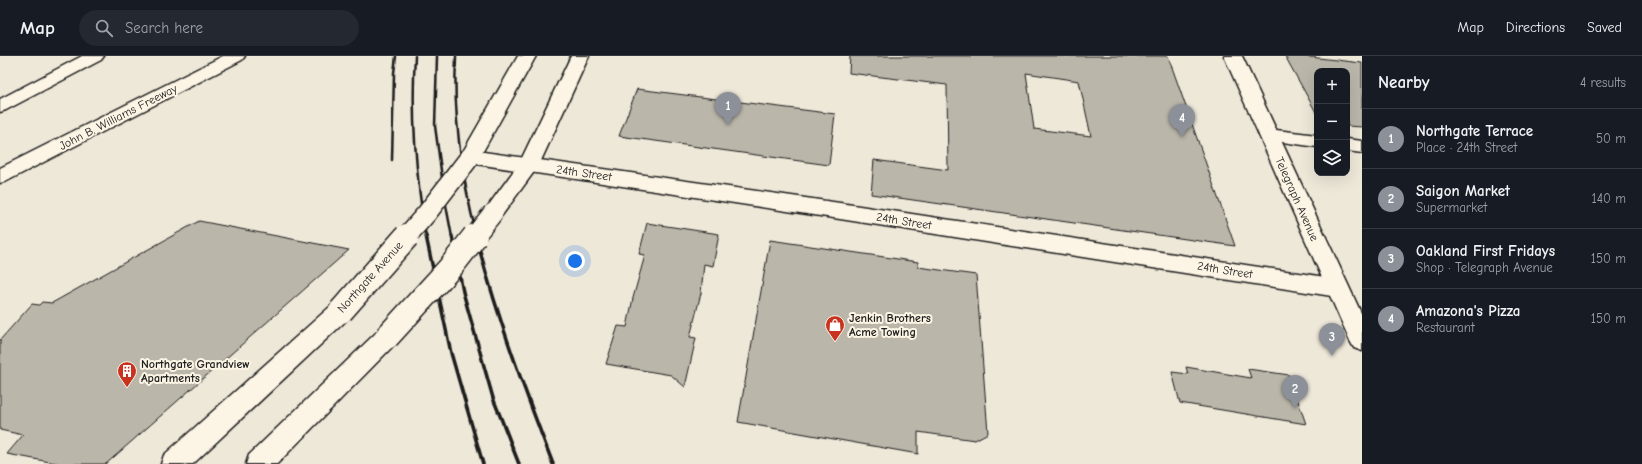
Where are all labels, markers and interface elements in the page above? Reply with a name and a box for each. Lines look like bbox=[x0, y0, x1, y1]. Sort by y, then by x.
search box bbox=[79, 10, 359, 46]
text: Map bbox=[20, 17, 55, 39]
icon: search bbox=[93, 17, 115, 39]
text: Search here bbox=[125, 19, 203, 37]
text: Map bbox=[1457, 19, 1484, 36]
text: Directions bbox=[1506, 19, 1565, 36]
text: Saved bbox=[1587, 19, 1622, 36]
map controls bbox=[1314, 68, 1350, 176]
button: + bbox=[1314, 68, 1350, 104]
text: Nearby bbox=[1378, 73, 1429, 92]
text: 4 results bbox=[1580, 75, 1626, 90]
street label: John B. Williams Freeway bbox=[57, 81, 180, 153]
pin: 1 bbox=[715, 92, 741, 125]
pin: 4 bbox=[1169, 104, 1195, 137]
button: − bbox=[1314, 104, 1350, 140]
text: Northgate Terrace bbox=[1416, 122, 1533, 140]
text: 1 bbox=[1388, 131, 1394, 146]
text: 50 m bbox=[1596, 131, 1626, 146]
button: layers bbox=[1314, 140, 1350, 176]
text: Place · 24th Street bbox=[1416, 140, 1517, 155]
street label: Telegraph Avenue bbox=[1272, 155, 1322, 243]
street label: 24th Street bbox=[555, 162, 613, 184]
text: Saigon Market bbox=[1416, 182, 1510, 200]
text: 2 bbox=[1388, 191, 1394, 206]
text: 140 m bbox=[1592, 191, 1626, 206]
text: Supermarket bbox=[1416, 200, 1487, 215]
street label: 24th Street bbox=[875, 210, 933, 232]
street label: Northgate Avenue bbox=[334, 238, 406, 316]
text: Oakland First Fridays bbox=[1416, 242, 1555, 260]
your location bbox=[565, 251, 585, 271]
text: 3 bbox=[1388, 251, 1394, 266]
text: 150 m bbox=[1591, 251, 1626, 266]
street label: 24th Street bbox=[1196, 259, 1254, 281]
text: Shop · Telegraph Avenue bbox=[1416, 260, 1553, 275]
text: Amazona's Pizza bbox=[1416, 302, 1521, 320]
place label: Jenkin Brothers Acme Towing bbox=[849, 311, 931, 339]
text: 4 bbox=[1388, 311, 1394, 326]
text: 150 m bbox=[1591, 311, 1626, 326]
shop icon: Jenkin Brothers Acme Towing bbox=[824, 314, 846, 342]
text: Restaurant bbox=[1416, 320, 1475, 335]
pin: 3 bbox=[1319, 323, 1345, 356]
place label: Northgate Grandview Apartments bbox=[141, 357, 250, 385]
building icon: Northgate Grandview Apartments bbox=[116, 360, 138, 388]
pin: 2 bbox=[1282, 375, 1308, 408]

